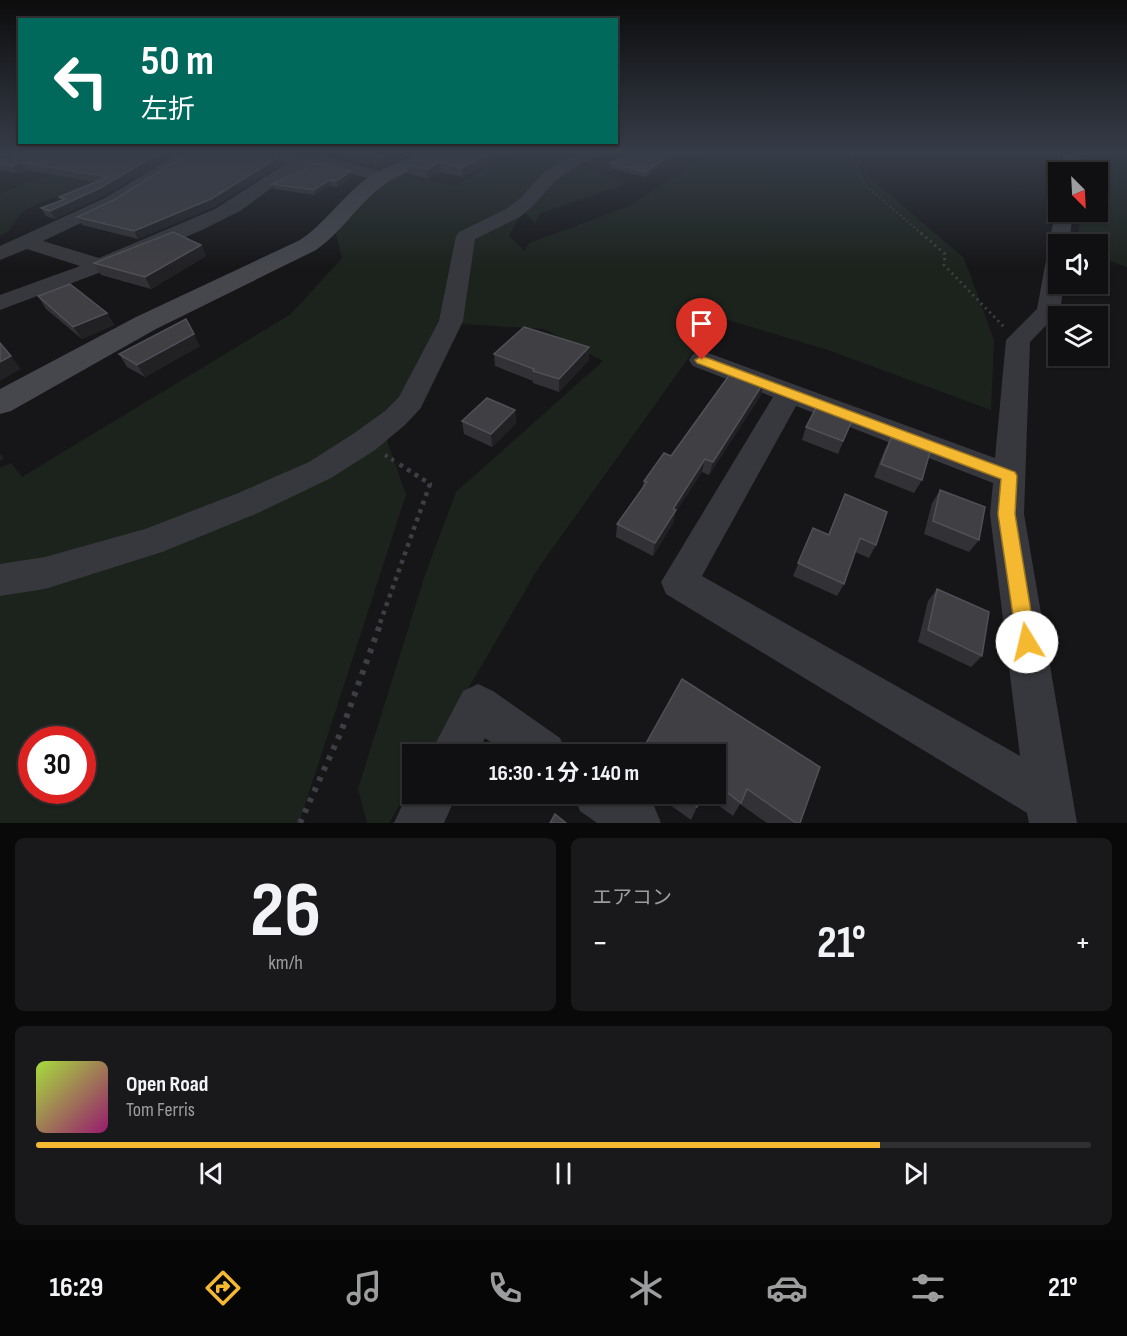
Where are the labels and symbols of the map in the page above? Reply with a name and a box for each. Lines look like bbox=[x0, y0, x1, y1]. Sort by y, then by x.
north arrow bbox=[1048, 162, 1108, 222]
pin bbox=[676, 298, 727, 360]
position arrow bbox=[995, 610, 1059, 674]
speed limit sign: 30 bbox=[18, 726, 96, 804]

